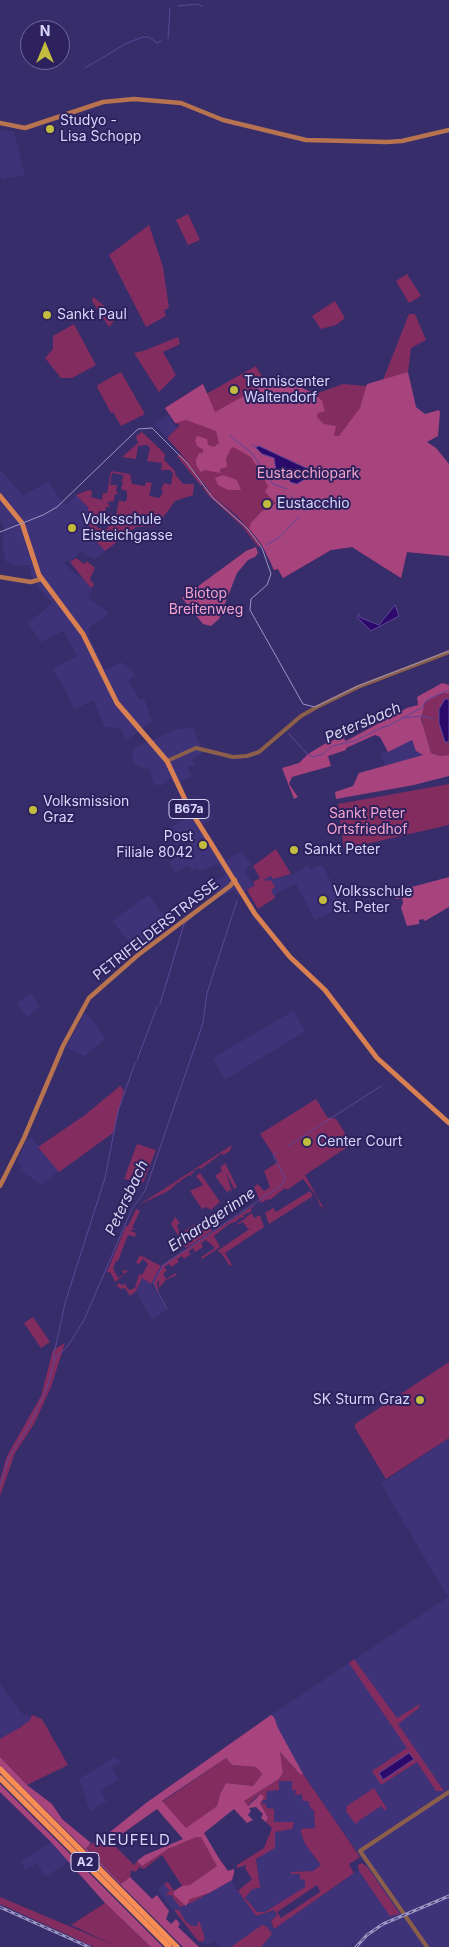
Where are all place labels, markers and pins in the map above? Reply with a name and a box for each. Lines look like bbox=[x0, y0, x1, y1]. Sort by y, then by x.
place label: Studyo - Lisa Schopp bbox=[60, 113, 141, 146]
marker: Studyo - Lisa Schopp bbox=[44, 123, 56, 135]
place label: Sankt Paul bbox=[57, 307, 127, 323]
marker: Sankt Paul bbox=[41, 309, 53, 321]
place label: Tenniscenter Waltendorf bbox=[244, 374, 330, 407]
marker: Tenniscenter Waltendorf bbox=[228, 384, 240, 396]
place label: Eustacchio bbox=[277, 496, 350, 512]
marker: Eustacchio bbox=[261, 498, 273, 510]
place label: Volksschule Eisteichgasse bbox=[82, 512, 173, 544]
marker: Volksschule Eisteichgasse bbox=[66, 522, 78, 534]
place label: Volksmission Graz bbox=[43, 794, 129, 826]
marker: Volksmission Graz bbox=[27, 804, 39, 816]
place label: Post Filiale 8042 bbox=[116, 829, 193, 862]
marker: Post Filiale 8042 bbox=[197, 839, 209, 851]
place label: Sankt Peter bbox=[304, 842, 380, 858]
marker: Sankt Peter bbox=[288, 844, 300, 856]
place label: Volksschule St. Peter bbox=[333, 884, 412, 916]
marker: Volksschule St. Peter bbox=[317, 894, 329, 906]
place label: Center Court bbox=[317, 1134, 402, 1150]
marker: Center Court bbox=[301, 1136, 313, 1148]
place label: SK Sturm Graz bbox=[313, 1392, 410, 1408]
marker: SK Sturm Graz bbox=[414, 1394, 426, 1406]

